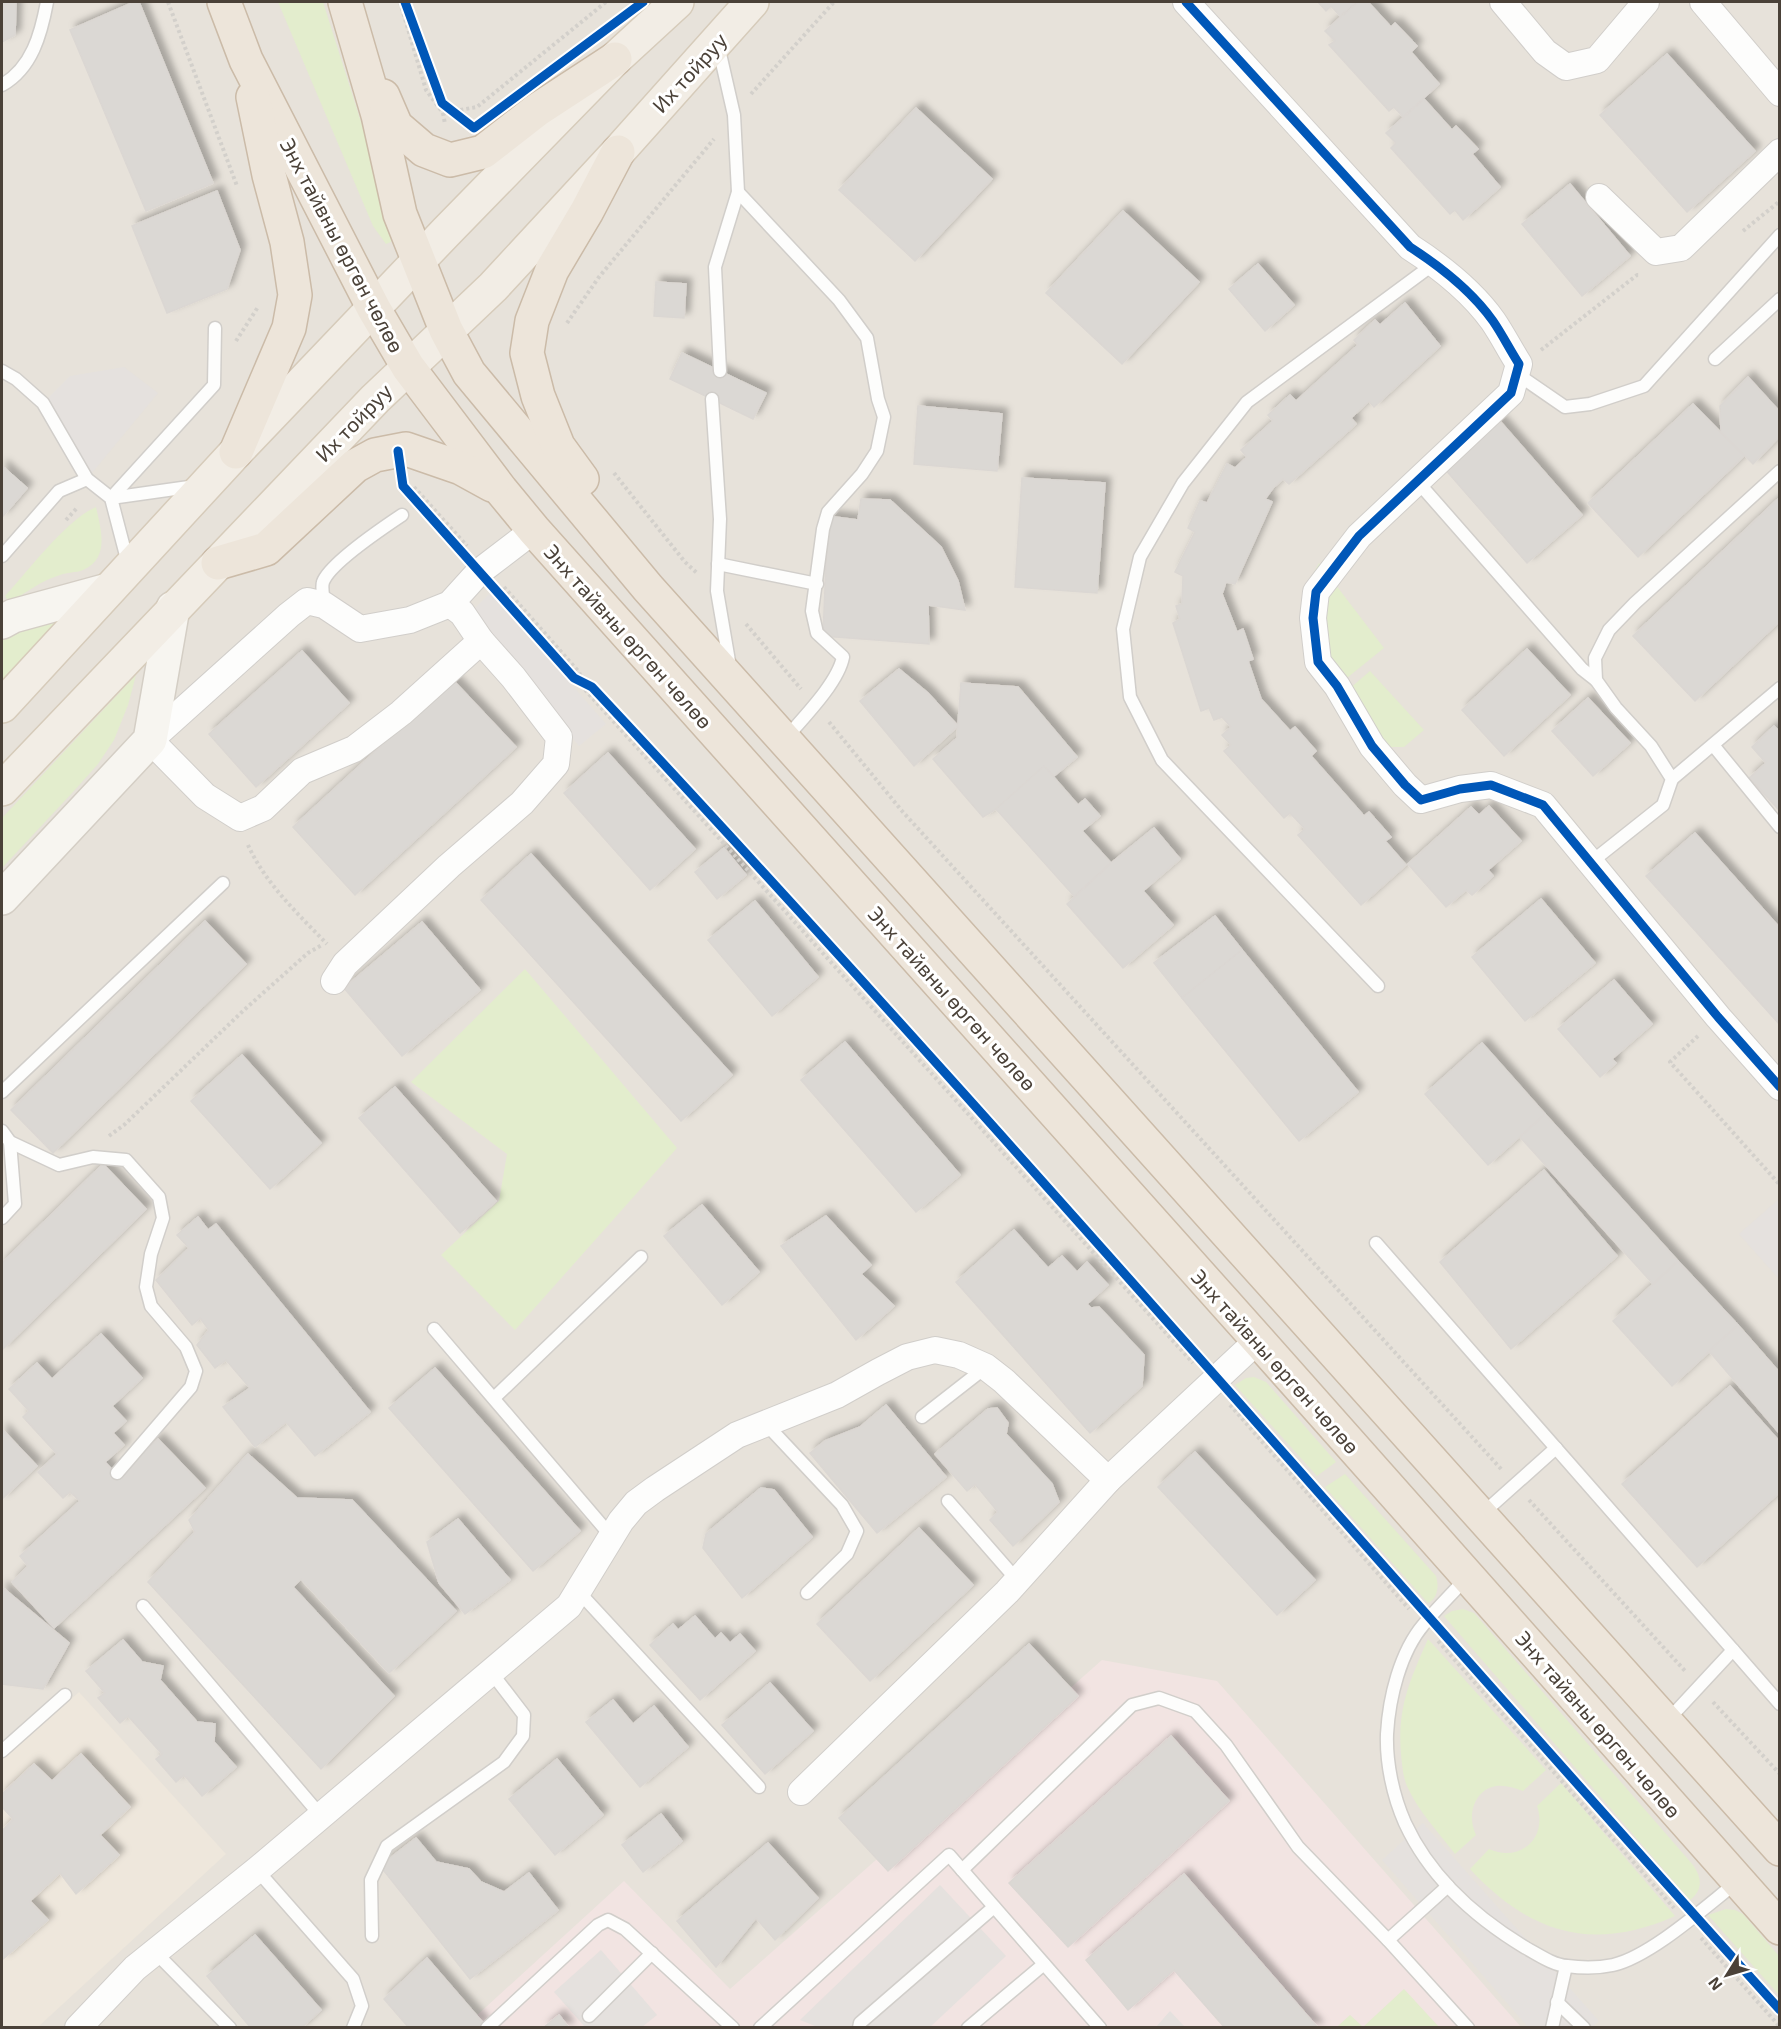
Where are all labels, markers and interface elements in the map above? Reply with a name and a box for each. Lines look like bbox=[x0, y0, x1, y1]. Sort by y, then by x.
street label: Их тойруу bbox=[646, 27, 732, 118]
street label: Энх тайвны өргөн чөлөө bbox=[276, 134, 410, 356]
street label: Их тойруу bbox=[310, 378, 397, 467]
street label: Энх тайвны өргөн чөлөө bbox=[540, 539, 718, 733]
street label: Энх тайвны өргөн чөлөө bbox=[864, 901, 1042, 1095]
street label: Энх тайвны өргөн чөлөө bbox=[1187, 1264, 1365, 1458]
street label: Энх тайвны өргөн чөлөө bbox=[1511, 1626, 1687, 1822]
north arrow bbox=[1697, 1945, 1757, 2005]
text: N bbox=[1704, 1974, 1726, 1995]

